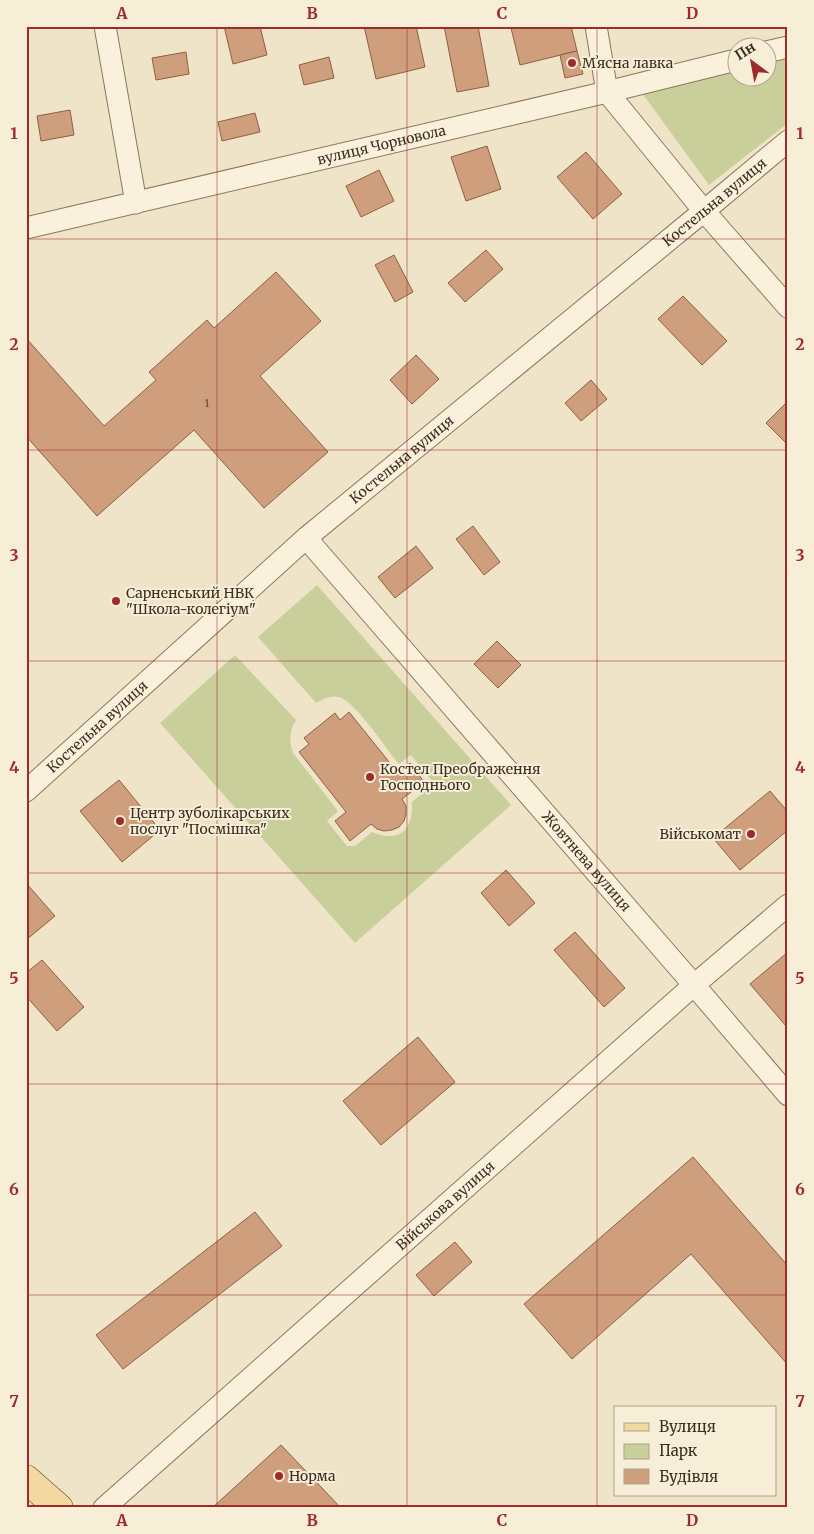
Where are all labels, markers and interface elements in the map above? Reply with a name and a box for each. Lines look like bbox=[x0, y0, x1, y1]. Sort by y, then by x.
text: A bbox=[115, 3, 128, 23]
text: B bbox=[306, 3, 318, 23]
text: C bbox=[497, 3, 507, 23]
text: D bbox=[686, 3, 698, 23]
north arrow bbox=[726, 38, 776, 88]
text: Пн bbox=[731, 38, 759, 64]
place label: Мʼясна лавка bbox=[582, 54, 674, 72]
marker: Мʼясна лавка bbox=[566, 57, 578, 69]
street label: вулиця Чорновола bbox=[315, 121, 448, 169]
text: 1 bbox=[10, 123, 18, 143]
text: 1 bbox=[796, 123, 804, 143]
street label: Костельна вулиця bbox=[659, 154, 770, 250]
text: 2 bbox=[9, 334, 19, 354]
text: 2 bbox=[795, 334, 805, 354]
house number: 1 bbox=[205, 396, 210, 410]
street label: Костельна вулиця bbox=[346, 411, 457, 508]
text: 3 bbox=[9, 545, 19, 565]
text: 3 bbox=[795, 545, 805, 565]
place label: Сарненський НВК "Школа-колегіум" bbox=[126, 584, 256, 618]
marker: Сарненський НВК "Школа-колегіум" bbox=[110, 595, 122, 607]
street label: Костельна вулиця bbox=[43, 677, 151, 777]
text: 4 bbox=[9, 757, 19, 777]
text: 4 bbox=[795, 757, 805, 777]
place label: Костел Преображення Господнього bbox=[380, 760, 541, 794]
marker: Костел Преображення Господнього bbox=[364, 771, 376, 783]
place label: Центр зуболікарських послуг "Посмішка" bbox=[130, 804, 290, 838]
street label: Жовтнева вулиця bbox=[538, 807, 635, 915]
marker: Центр зуболікарських послуг "Посмішка" bbox=[114, 815, 126, 827]
place label: Військомат bbox=[659, 825, 741, 843]
marker: Військомат bbox=[745, 828, 757, 840]
text: 5 bbox=[9, 968, 19, 988]
text: 5 bbox=[795, 968, 805, 988]
street label: Військова вулиця bbox=[392, 1157, 498, 1254]
text: 6 bbox=[9, 1179, 19, 1199]
text: 6 bbox=[795, 1179, 805, 1199]
text: 7 bbox=[9, 1391, 19, 1411]
text: 7 bbox=[795, 1391, 805, 1411]
legend bbox=[614, 1406, 776, 1496]
text: Вулиця bbox=[659, 1417, 716, 1436]
text: Парк bbox=[659, 1441, 698, 1460]
place label: Норма bbox=[289, 1467, 336, 1485]
text: Будівля bbox=[659, 1467, 718, 1486]
marker: Норма bbox=[273, 1470, 285, 1482]
text: A bbox=[115, 1510, 128, 1530]
text: B bbox=[306, 1510, 318, 1530]
text: C bbox=[497, 1510, 507, 1530]
text: D bbox=[686, 1510, 698, 1530]

